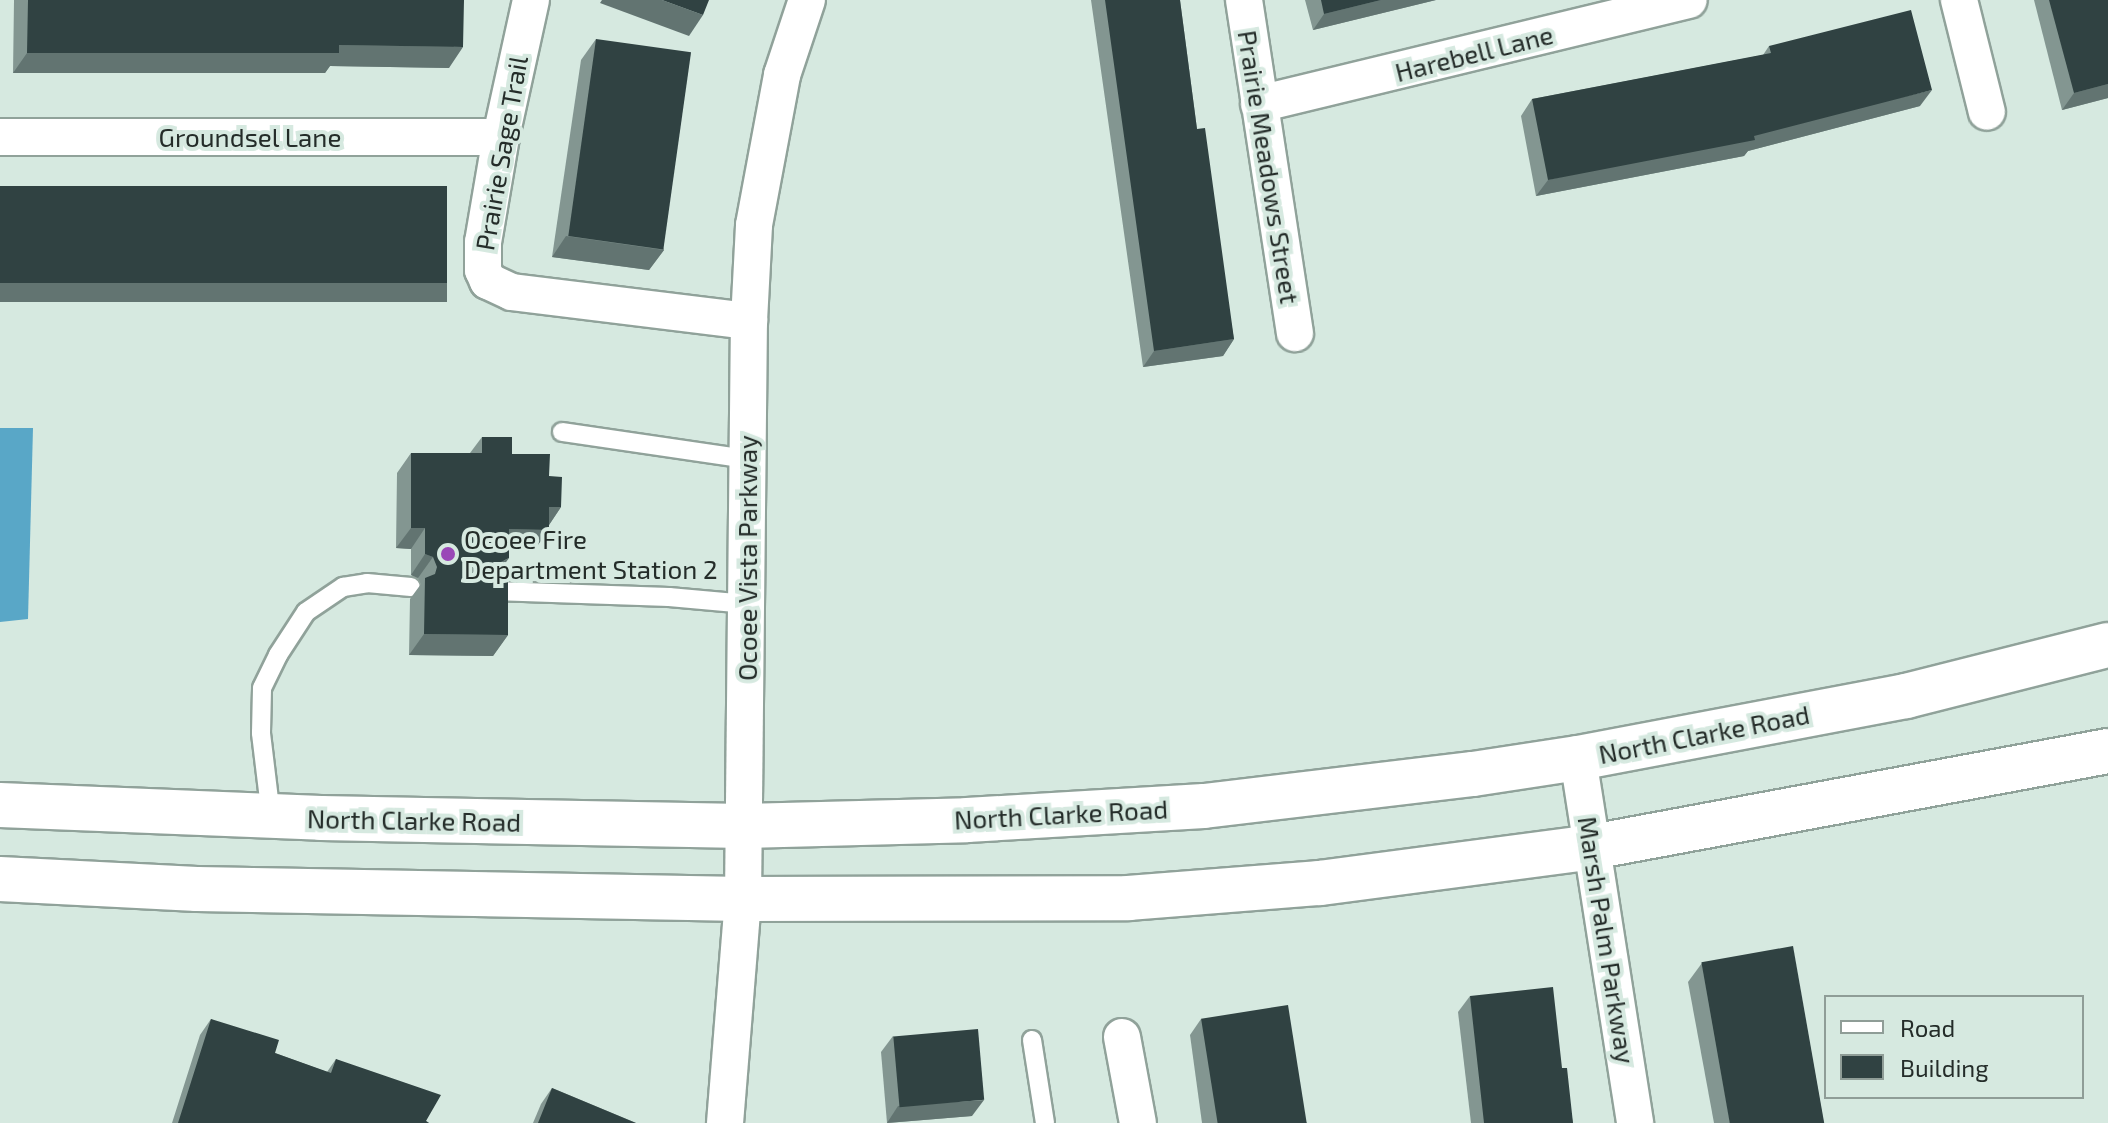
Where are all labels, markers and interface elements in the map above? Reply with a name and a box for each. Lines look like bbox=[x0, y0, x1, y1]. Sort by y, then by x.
street label: Harebell Lane bbox=[1391, 18, 1557, 88]
street label: Prairie Meadows Street bbox=[1232, 28, 1306, 306]
street label: Prairie Sage Trail bbox=[468, 53, 534, 253]
street label: Groundsel Lane bbox=[158, 121, 342, 153]
street label: Ocoee Vista Parkway bbox=[731, 435, 763, 681]
place label: Ocoee Fire Department Station 2 bbox=[464, 523, 718, 584]
marker: Ocoee Fire Department Station 2 bbox=[439, 545, 457, 563]
street label: North Clarke Road bbox=[1596, 698, 1812, 770]
street label: North Clarke Road bbox=[953, 793, 1169, 835]
street label: North Clarke Road bbox=[307, 803, 521, 837]
street label: Marsh Palm Parkway bbox=[1572, 814, 1642, 1066]
legend bbox=[1824, 995, 2084, 1099]
text: Road bbox=[1900, 1013, 1955, 1042]
text: Building bbox=[1900, 1053, 1989, 1082]

